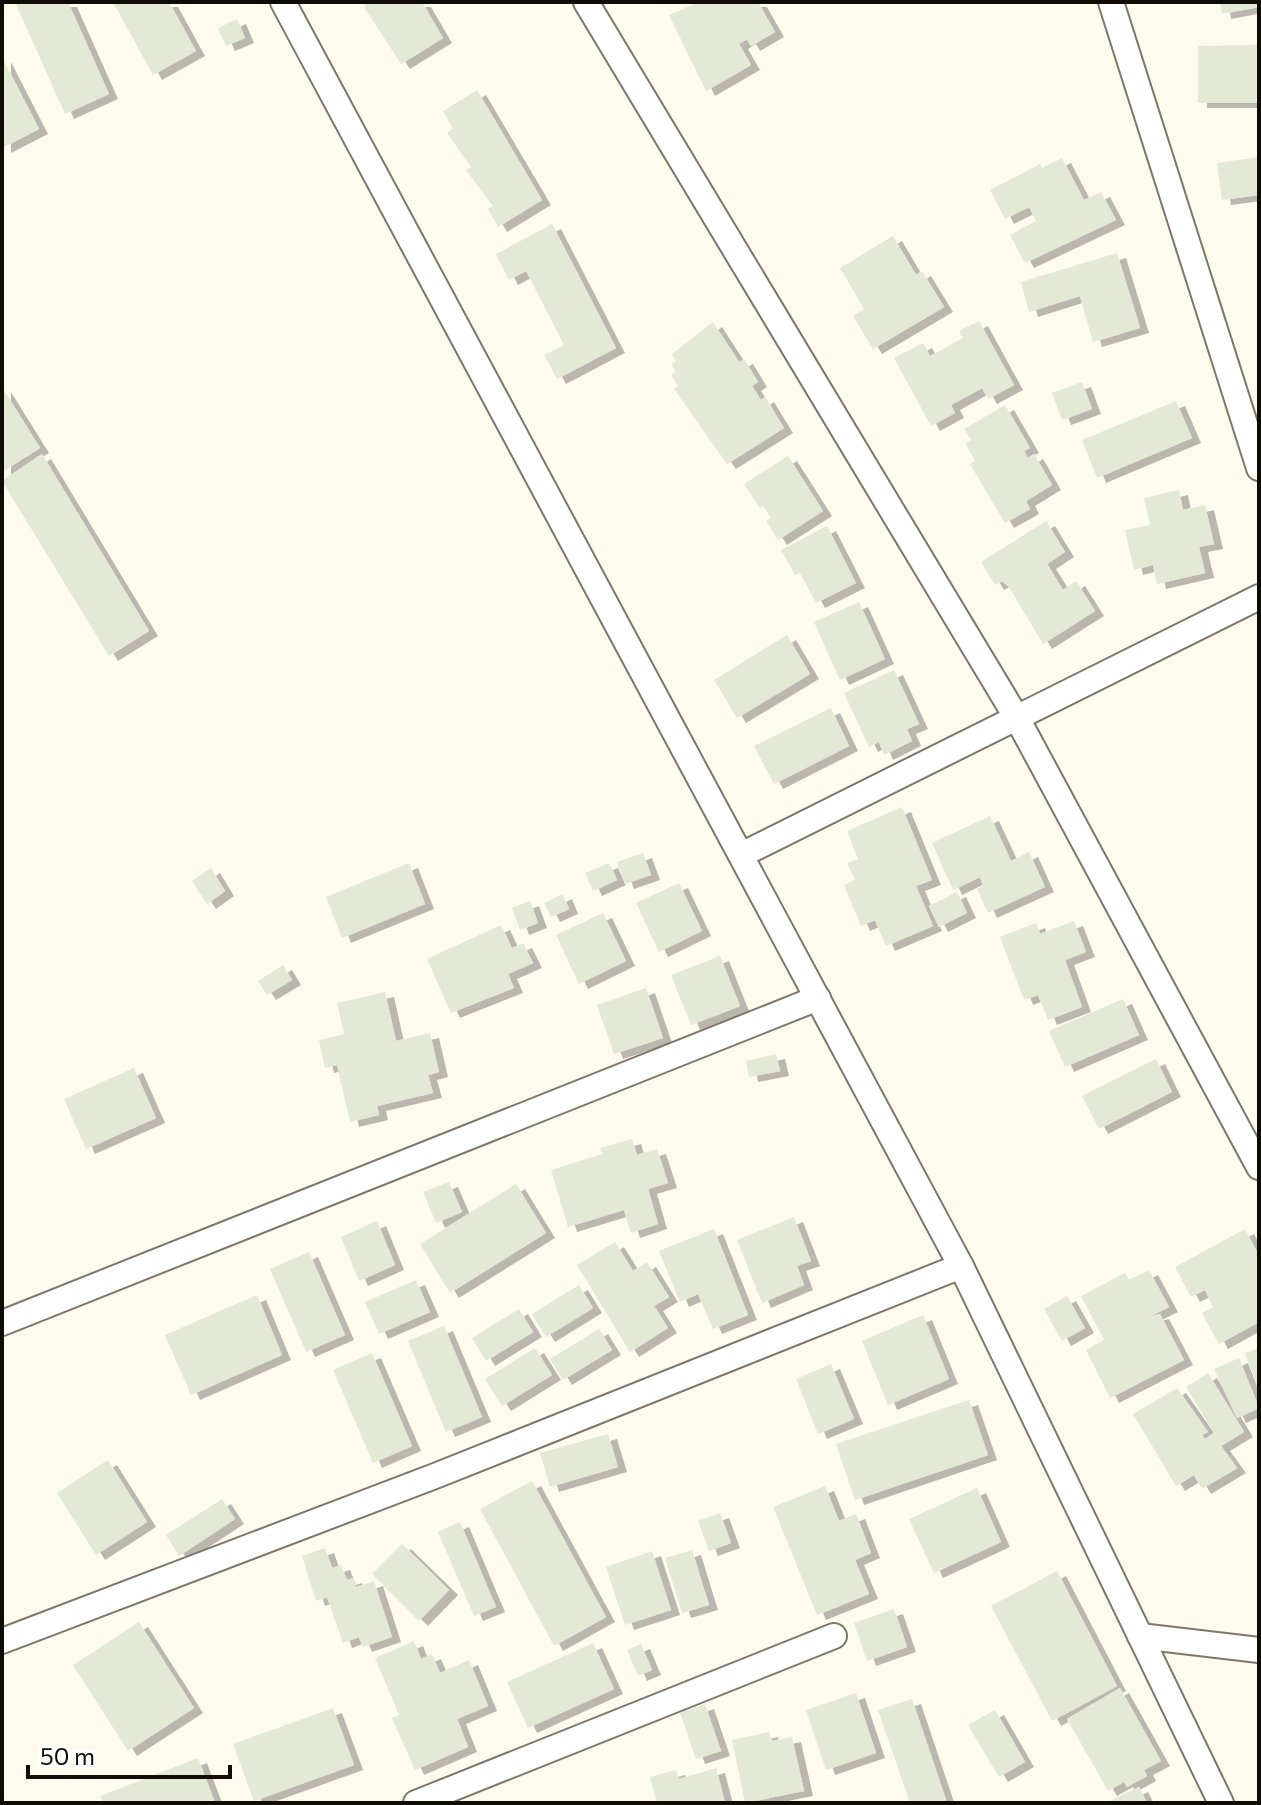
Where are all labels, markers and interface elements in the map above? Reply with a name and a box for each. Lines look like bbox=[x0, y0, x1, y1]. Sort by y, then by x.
scale bar bbox=[28, 1729, 230, 1779]
text: 50 m bbox=[40, 1741, 95, 1770]

